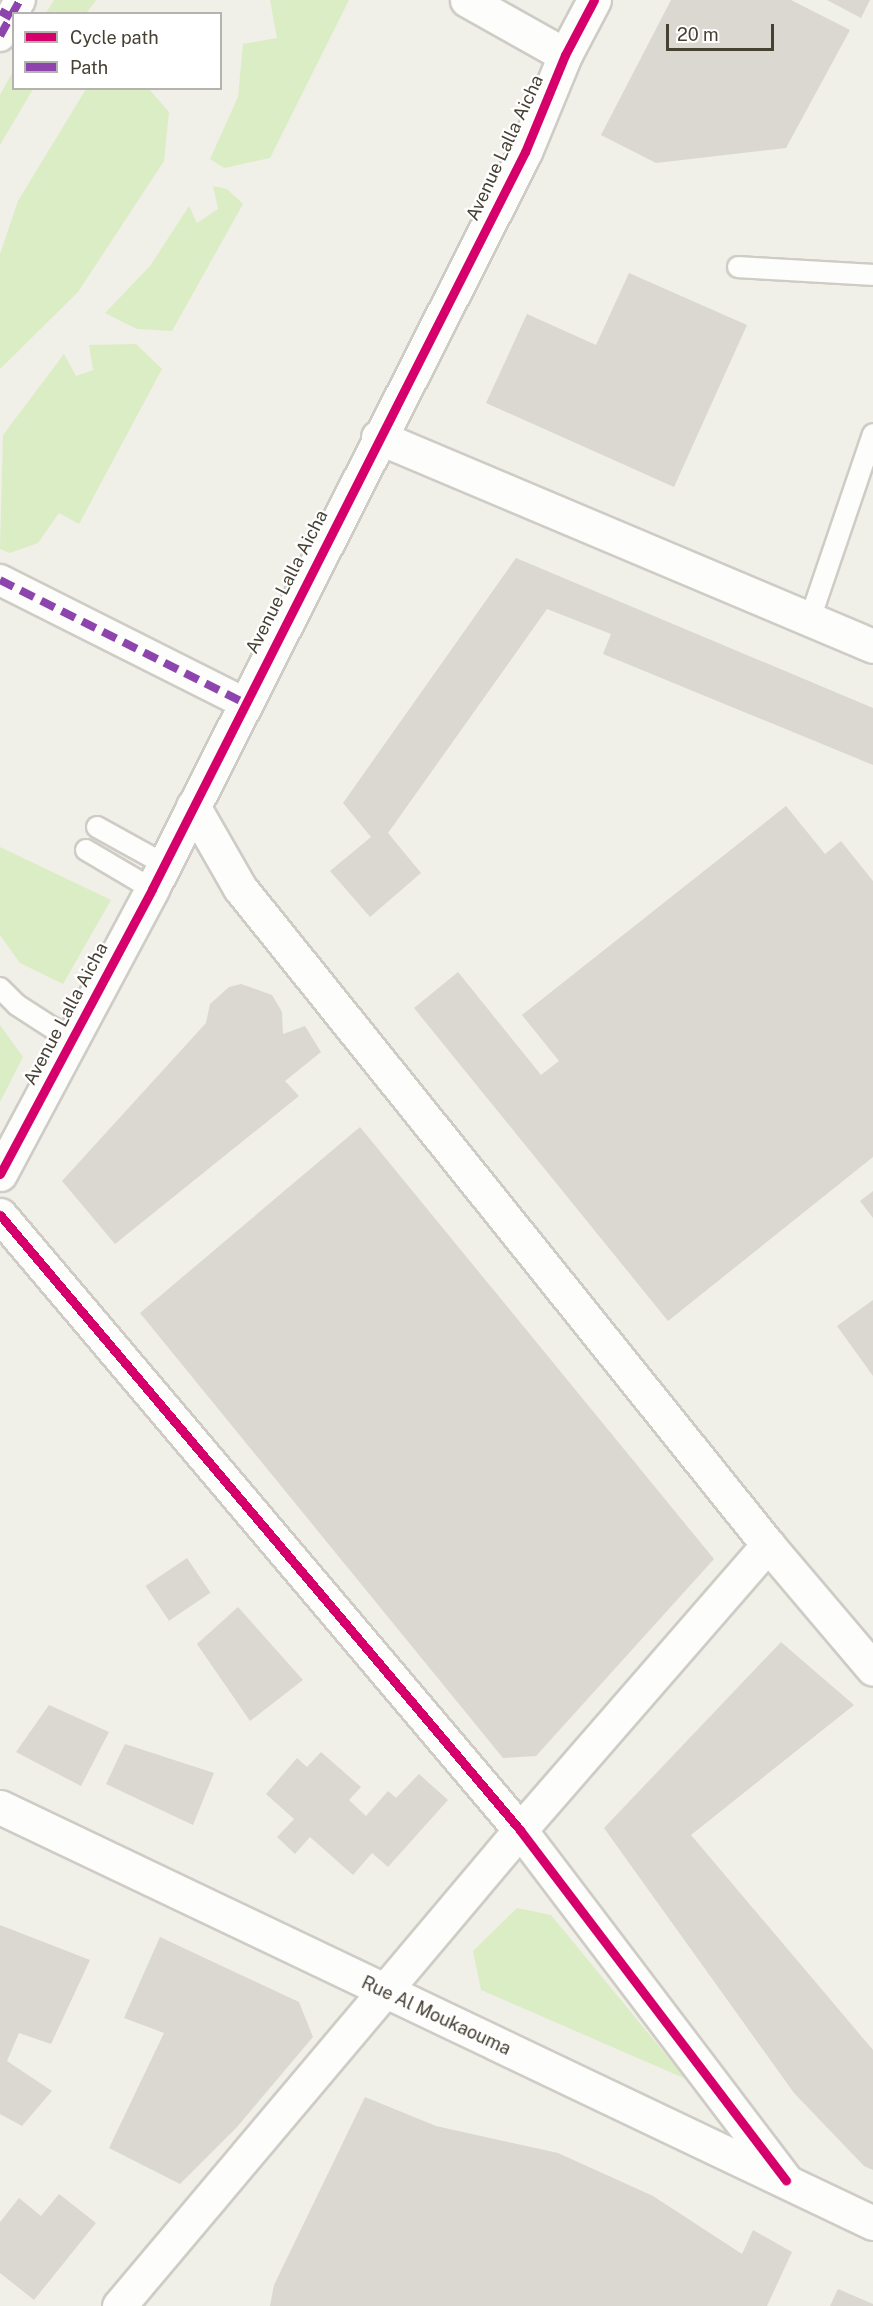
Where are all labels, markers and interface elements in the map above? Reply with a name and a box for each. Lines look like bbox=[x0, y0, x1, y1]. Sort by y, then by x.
legend bbox=[12, 12, 222, 90]
scale bar bbox=[669, 12, 777, 50]
text: 20 m bbox=[677, 24, 719, 45]
text: Cycle path bbox=[70, 27, 159, 48]
text: Path bbox=[70, 57, 108, 78]
street label: Avenue Lalla Aicha bbox=[462, 72, 548, 224]
street label: Avenue Lalla Aicha bbox=[241, 507, 333, 657]
street label: Avenue Lalla Aicha bbox=[19, 939, 113, 1089]
street label: Rue Al Moukaouma bbox=[358, 1972, 514, 2060]

